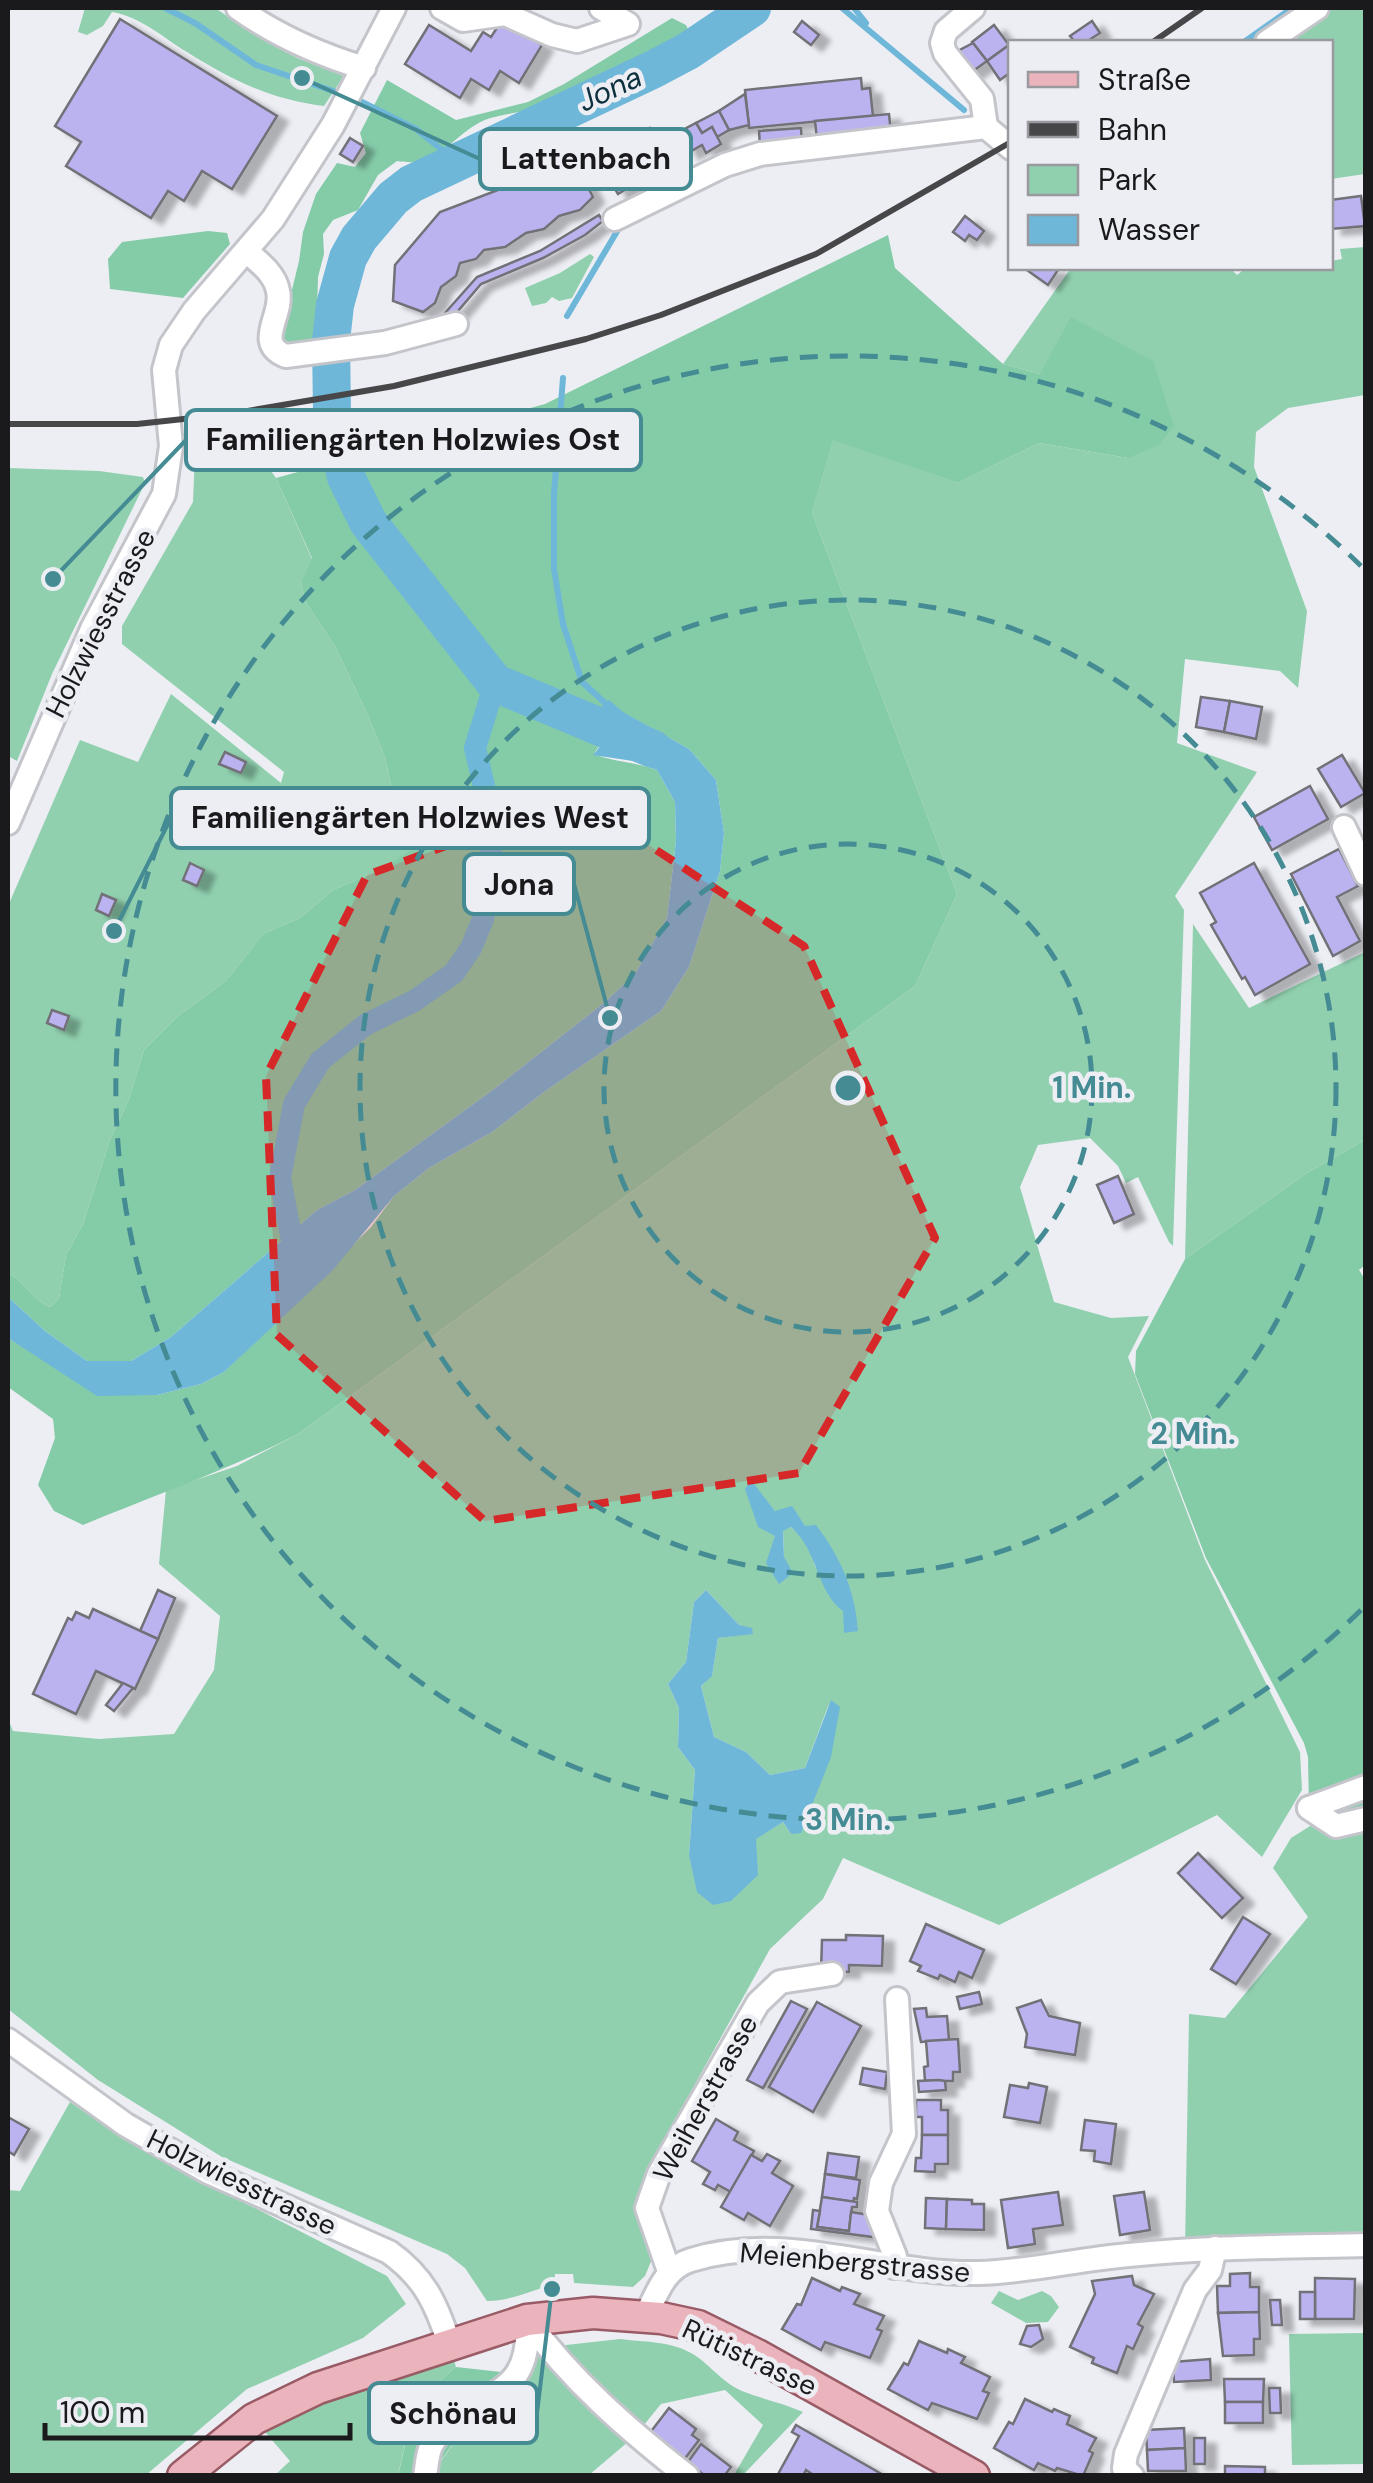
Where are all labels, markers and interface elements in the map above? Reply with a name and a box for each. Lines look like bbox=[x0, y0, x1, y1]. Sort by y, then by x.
legend bbox=[1008, 40, 1333, 270]
water label: Jona bbox=[571, 57, 648, 120]
text: Straße bbox=[1098, 60, 1191, 99]
text: Bahn bbox=[1098, 110, 1167, 149]
callout: Lattenbach bbox=[480, 129, 691, 189]
text: Lattenbach bbox=[501, 139, 671, 178]
text: Park bbox=[1098, 160, 1157, 199]
text: Wasser bbox=[1098, 210, 1200, 249]
callout: Familiengärten Holzwies Ost bbox=[186, 410, 641, 470]
text: Familiengärten Holzwies Ost bbox=[206, 420, 620, 459]
street label: Holzwiesstrasse bbox=[37, 523, 164, 724]
callout: Familiengärten Holzwies West bbox=[171, 788, 649, 848]
text: Familiengärten Holzwies West bbox=[191, 798, 629, 837]
callout: Jona bbox=[464, 854, 574, 914]
text: Jona bbox=[484, 865, 554, 904]
text: 1 Min. bbox=[1053, 1068, 1131, 1107]
centre of rings bbox=[830, 1070, 866, 1106]
text: 2 Min. bbox=[1150, 1414, 1236, 1453]
text: 3 Min. bbox=[805, 1800, 891, 1839]
street label: Weiherstrasse bbox=[644, 2009, 766, 2188]
street label: Holzwiesstrasse bbox=[141, 2120, 343, 2244]
street label: Meienbergstrasse bbox=[738, 2234, 972, 2291]
street label: Rütistrasse bbox=[677, 2310, 823, 2405]
scale bar bbox=[45, 2378, 350, 2440]
callout: Schönau bbox=[369, 2383, 537, 2443]
text: 100 m bbox=[60, 2393, 145, 2432]
text: Schönau bbox=[389, 2394, 517, 2433]

